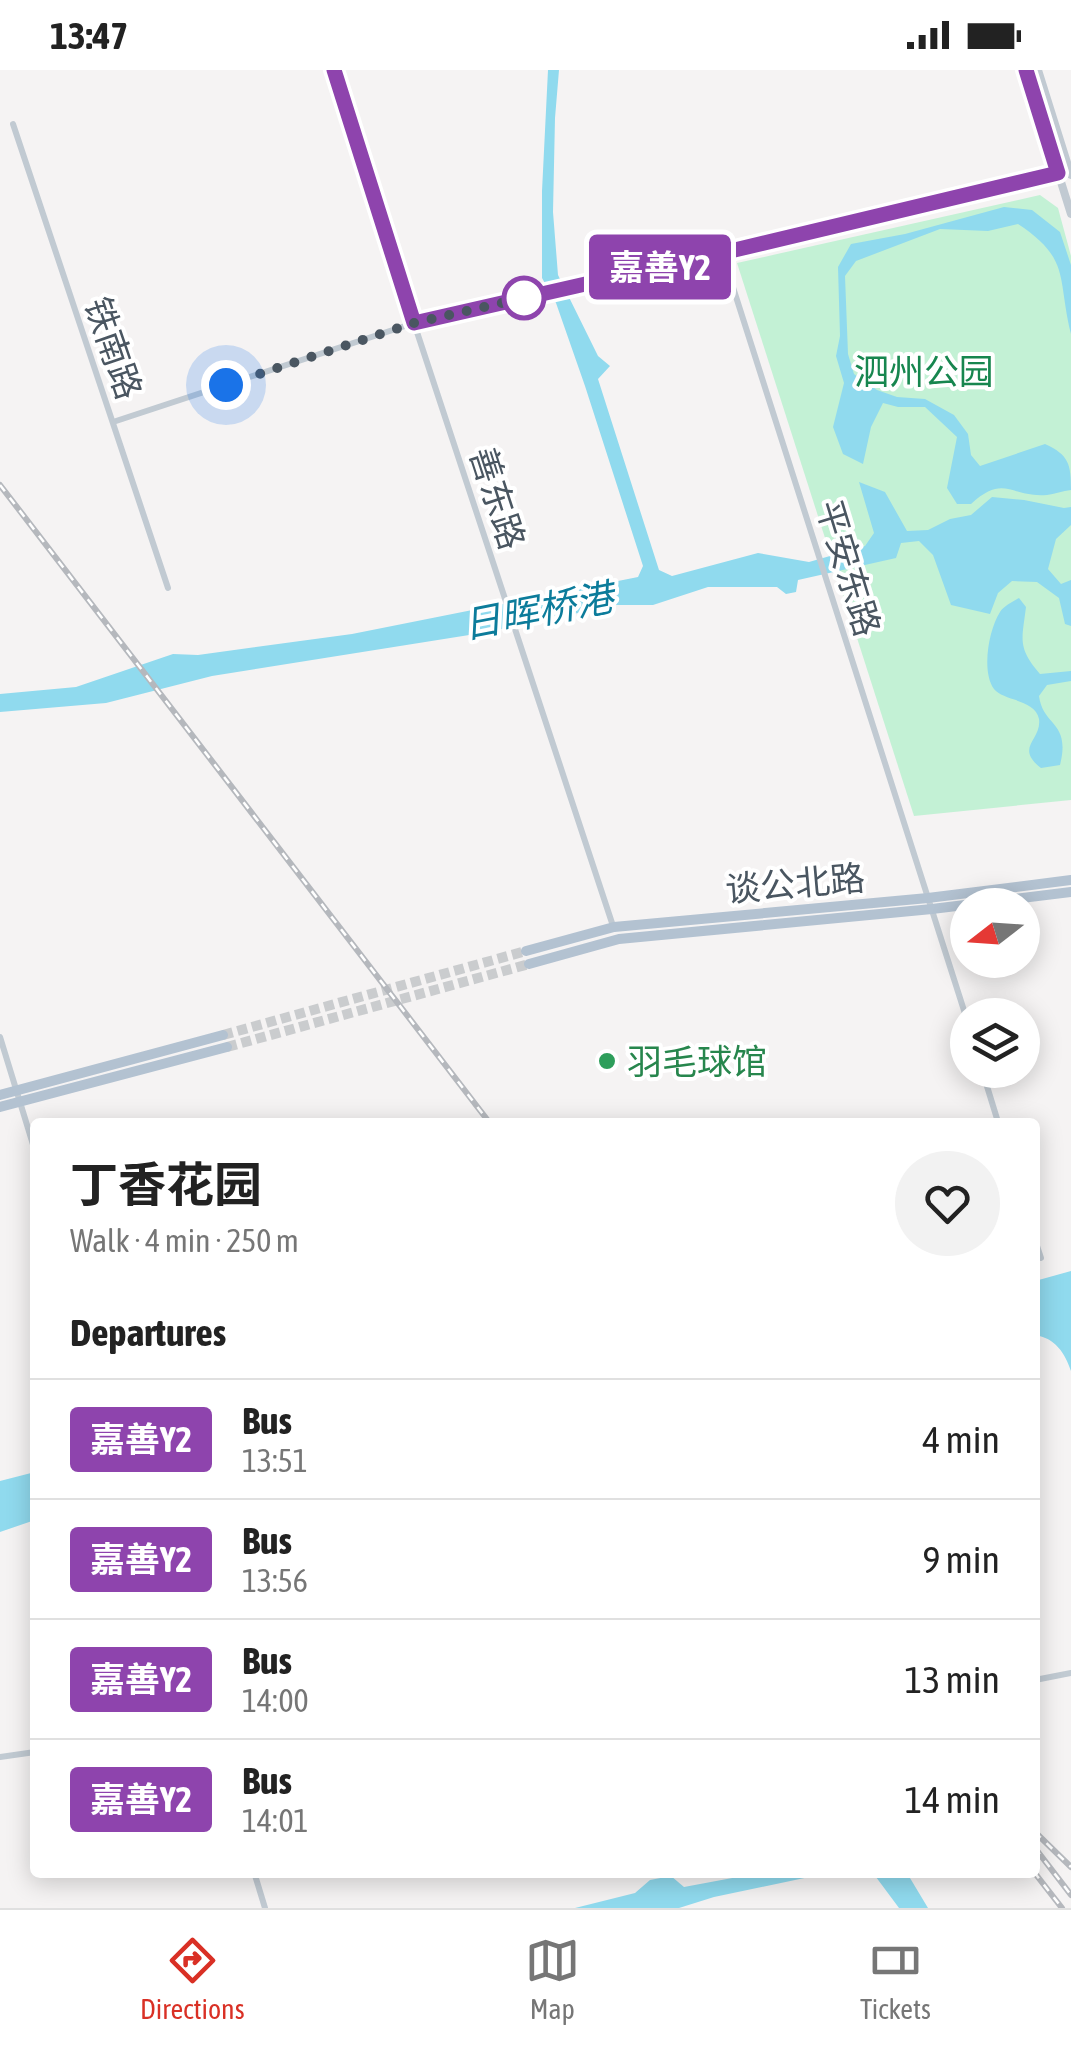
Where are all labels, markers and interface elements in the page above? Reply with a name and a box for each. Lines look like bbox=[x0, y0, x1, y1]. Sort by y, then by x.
text: 13:47 bbox=[50, 14, 128, 57]
line badge: 嘉善Y2 bbox=[590, 234, 730, 300]
text: 嘉善Y2 bbox=[609, 247, 711, 287]
unlabelled marker bbox=[503, 277, 545, 319]
street label: 铁南路 bbox=[78, 292, 150, 404]
park label: 泗州公园 bbox=[854, 351, 994, 391]
your location bbox=[201, 360, 251, 410]
street label: 善东路 bbox=[463, 442, 533, 554]
street label: 平安东路 bbox=[809, 495, 889, 641]
water label: 日晖桥港 bbox=[459, 574, 622, 647]
street label: 谈公北路 bbox=[724, 857, 866, 909]
north arrow bbox=[950, 888, 1040, 978]
map controls bbox=[950, 888, 1040, 1088]
button: layers bbox=[950, 998, 1040, 1088]
place label: 羽毛球馆 bbox=[627, 1041, 767, 1081]
marker: 羽毛球馆 bbox=[596, 1050, 618, 1072]
button: heart bbox=[895, 1151, 1000, 1256]
text: 丁香花园 bbox=[70, 1157, 262, 1212]
text: Walk · 4 min · 250 m bbox=[70, 1222, 299, 1259]
text: Departures bbox=[70, 1311, 226, 1354]
text: Bus bbox=[242, 1399, 292, 1442]
text: 4 min bbox=[922, 1418, 1000, 1461]
text: 嘉善Y2 bbox=[90, 1419, 192, 1459]
text: 13:51 bbox=[242, 1442, 308, 1479]
text: Bus bbox=[242, 1519, 292, 1562]
text: 9 min bbox=[922, 1538, 1000, 1581]
text: 嘉善Y2 bbox=[90, 1539, 192, 1579]
text: 13:56 bbox=[242, 1562, 308, 1599]
text: Bus bbox=[242, 1639, 292, 1682]
text: 13 min bbox=[905, 1658, 1000, 1701]
text: 嘉善Y2 bbox=[90, 1659, 192, 1699]
text: 14:00 bbox=[242, 1682, 309, 1719]
text: Bus bbox=[242, 1759, 292, 1802]
text: 14 min bbox=[905, 1778, 1000, 1821]
text: 嘉善Y2 bbox=[90, 1779, 192, 1819]
text: 14:01 bbox=[242, 1802, 309, 1839]
tab: Directions bbox=[140, 1933, 245, 2025]
tab: Map bbox=[525, 1933, 580, 2025]
tab: Tickets bbox=[860, 1933, 931, 2025]

